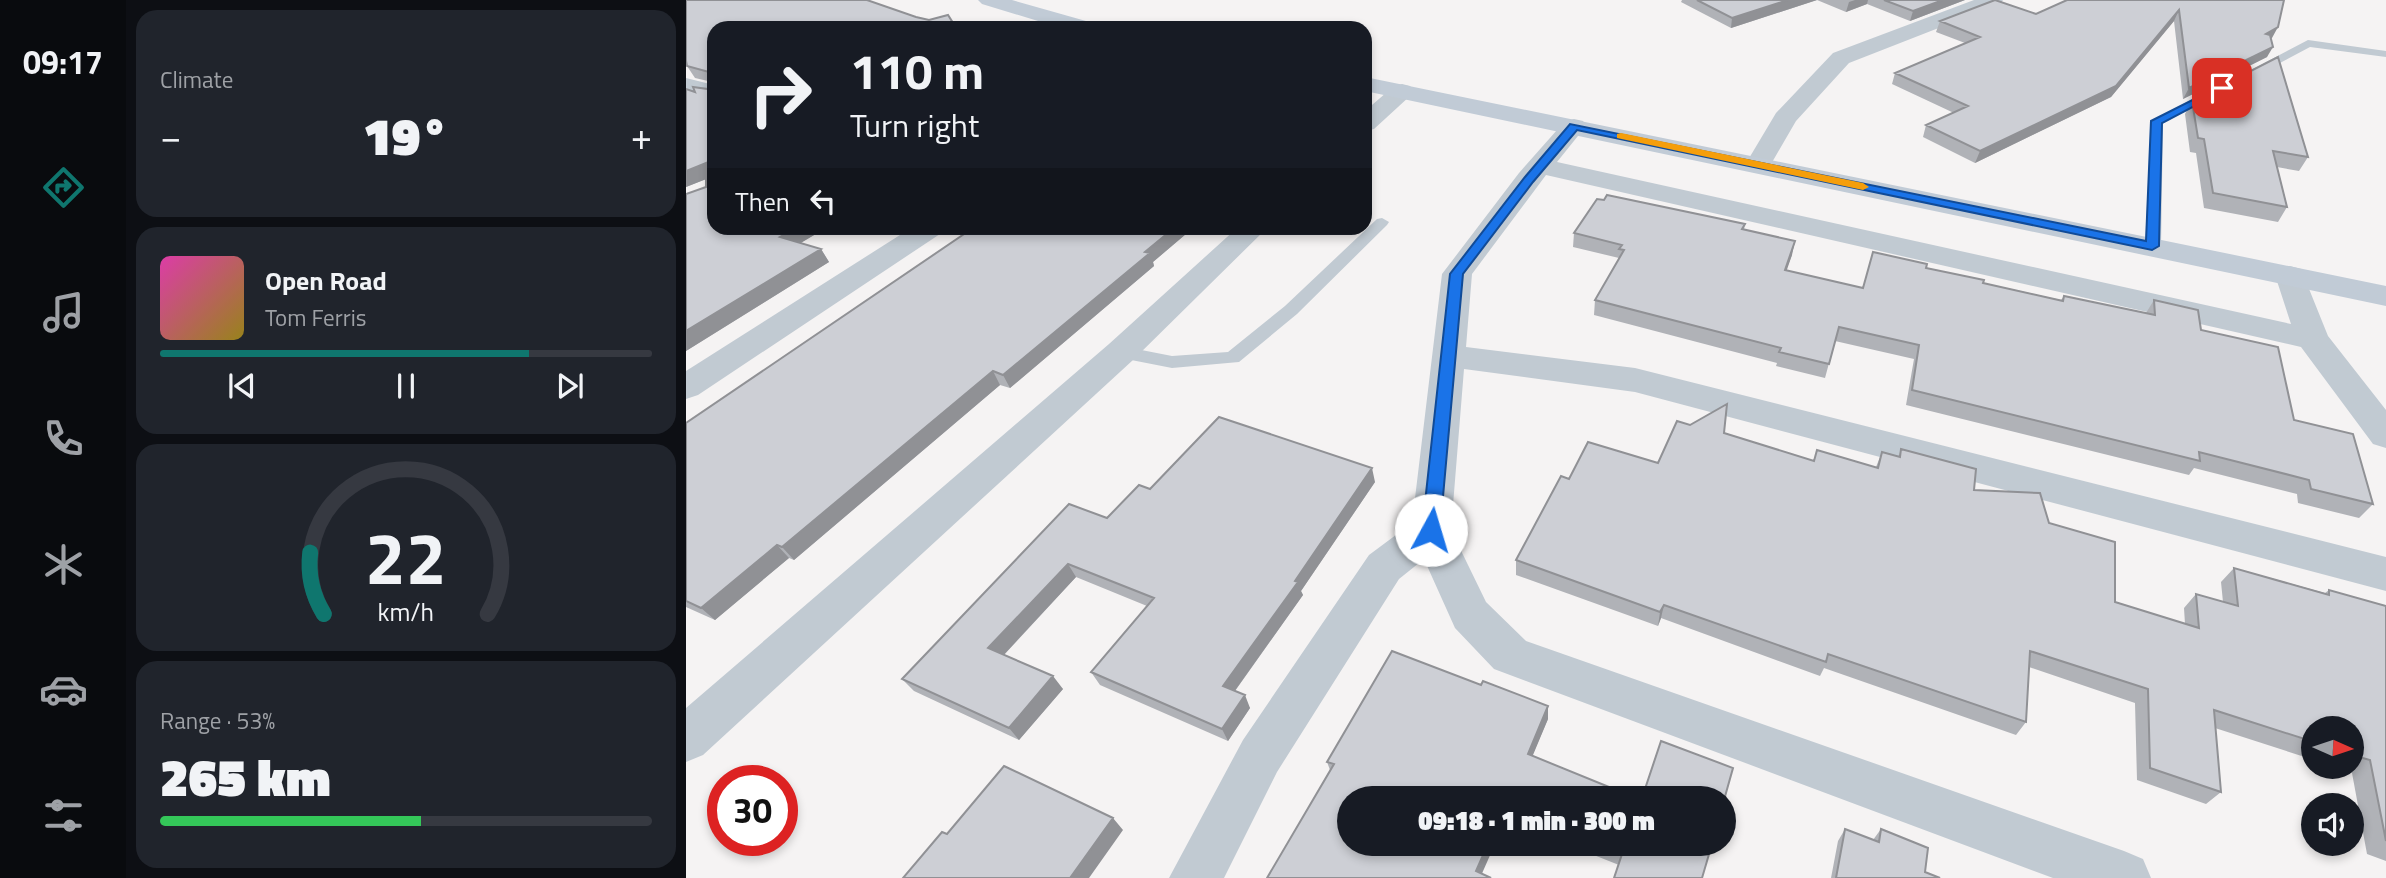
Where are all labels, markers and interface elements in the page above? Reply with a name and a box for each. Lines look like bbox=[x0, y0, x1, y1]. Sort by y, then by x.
text: 110 m bbox=[850, 33, 984, 108]
text: 09:17 bbox=[23, 38, 103, 86]
icon: right bbox=[735, 49, 826, 140]
pin bbox=[2192, 58, 2252, 118]
text: Climate bbox=[160, 62, 233, 97]
icon: arrive bbox=[2203, 69, 2241, 107]
text: 19° bbox=[363, 96, 449, 175]
text: Turn right bbox=[850, 101, 979, 149]
text: − bbox=[160, 107, 181, 165]
text: + bbox=[631, 107, 652, 165]
icon: directions bbox=[39, 163, 88, 212]
text: Then bbox=[735, 182, 790, 221]
icon: left bbox=[804, 182, 842, 220]
text: Open Road bbox=[265, 261, 387, 300]
icon: music bbox=[39, 288, 88, 337]
text: Tom Ferris bbox=[265, 300, 366, 335]
icon: previous bbox=[223, 367, 261, 405]
icon: pause bbox=[387, 367, 425, 405]
icon: next bbox=[551, 367, 589, 405]
icon: phone bbox=[39, 414, 88, 463]
position arrow bbox=[1394, 493, 1468, 567]
text: 22 bbox=[365, 502, 447, 612]
icon: climate bbox=[39, 540, 88, 589]
text: km/h bbox=[378, 592, 434, 630]
icon: car bbox=[39, 665, 88, 714]
text: Range · 53% bbox=[160, 703, 275, 738]
north arrow bbox=[2301, 716, 2364, 779]
map controls bbox=[2301, 716, 2364, 856]
text: 265 km bbox=[160, 737, 331, 816]
speed limit sign: 30 bbox=[707, 765, 798, 856]
icon: filters bbox=[39, 791, 88, 840]
button: sound bbox=[2301, 793, 2364, 856]
text: 09:18 · 1 min · 300 m bbox=[1418, 801, 1655, 840]

